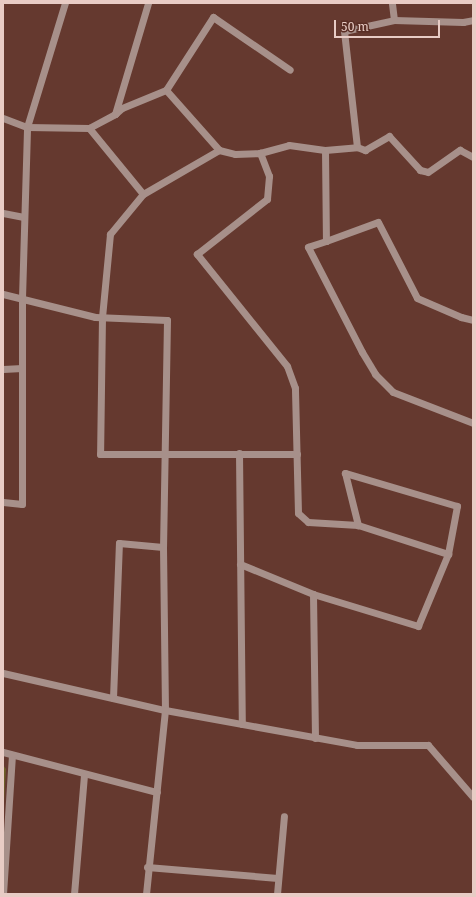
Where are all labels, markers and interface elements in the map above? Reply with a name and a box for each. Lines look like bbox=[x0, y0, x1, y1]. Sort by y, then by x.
scale bar bbox=[336, 12, 442, 38]
text: 50 m bbox=[341, 18, 369, 35]

